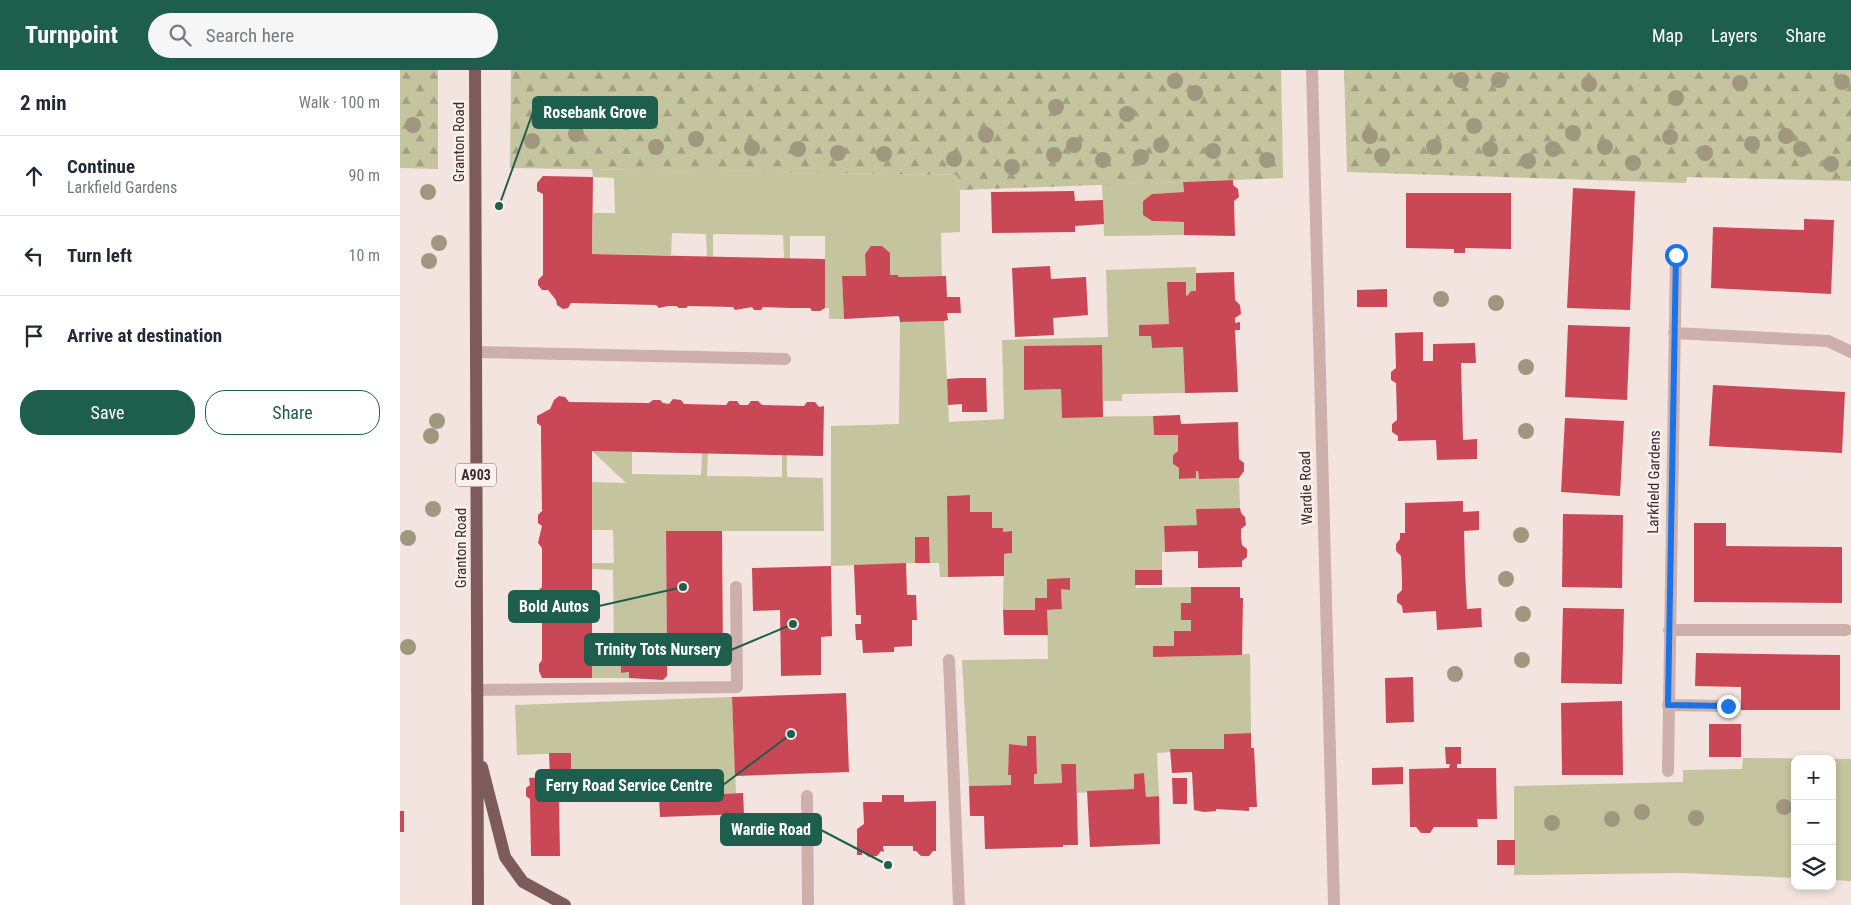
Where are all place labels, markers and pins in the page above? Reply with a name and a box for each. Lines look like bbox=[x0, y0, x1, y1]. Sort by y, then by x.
callout: Rosebank Grove bbox=[533, 97, 657, 128]
callout: Bold Autos bbox=[509, 591, 599, 622]
callout: Trinity Tots Nursery bbox=[585, 634, 731, 665]
callout: Ferry Road Service Centre bbox=[536, 770, 723, 801]
callout: Wardie Road bbox=[721, 814, 821, 845]

